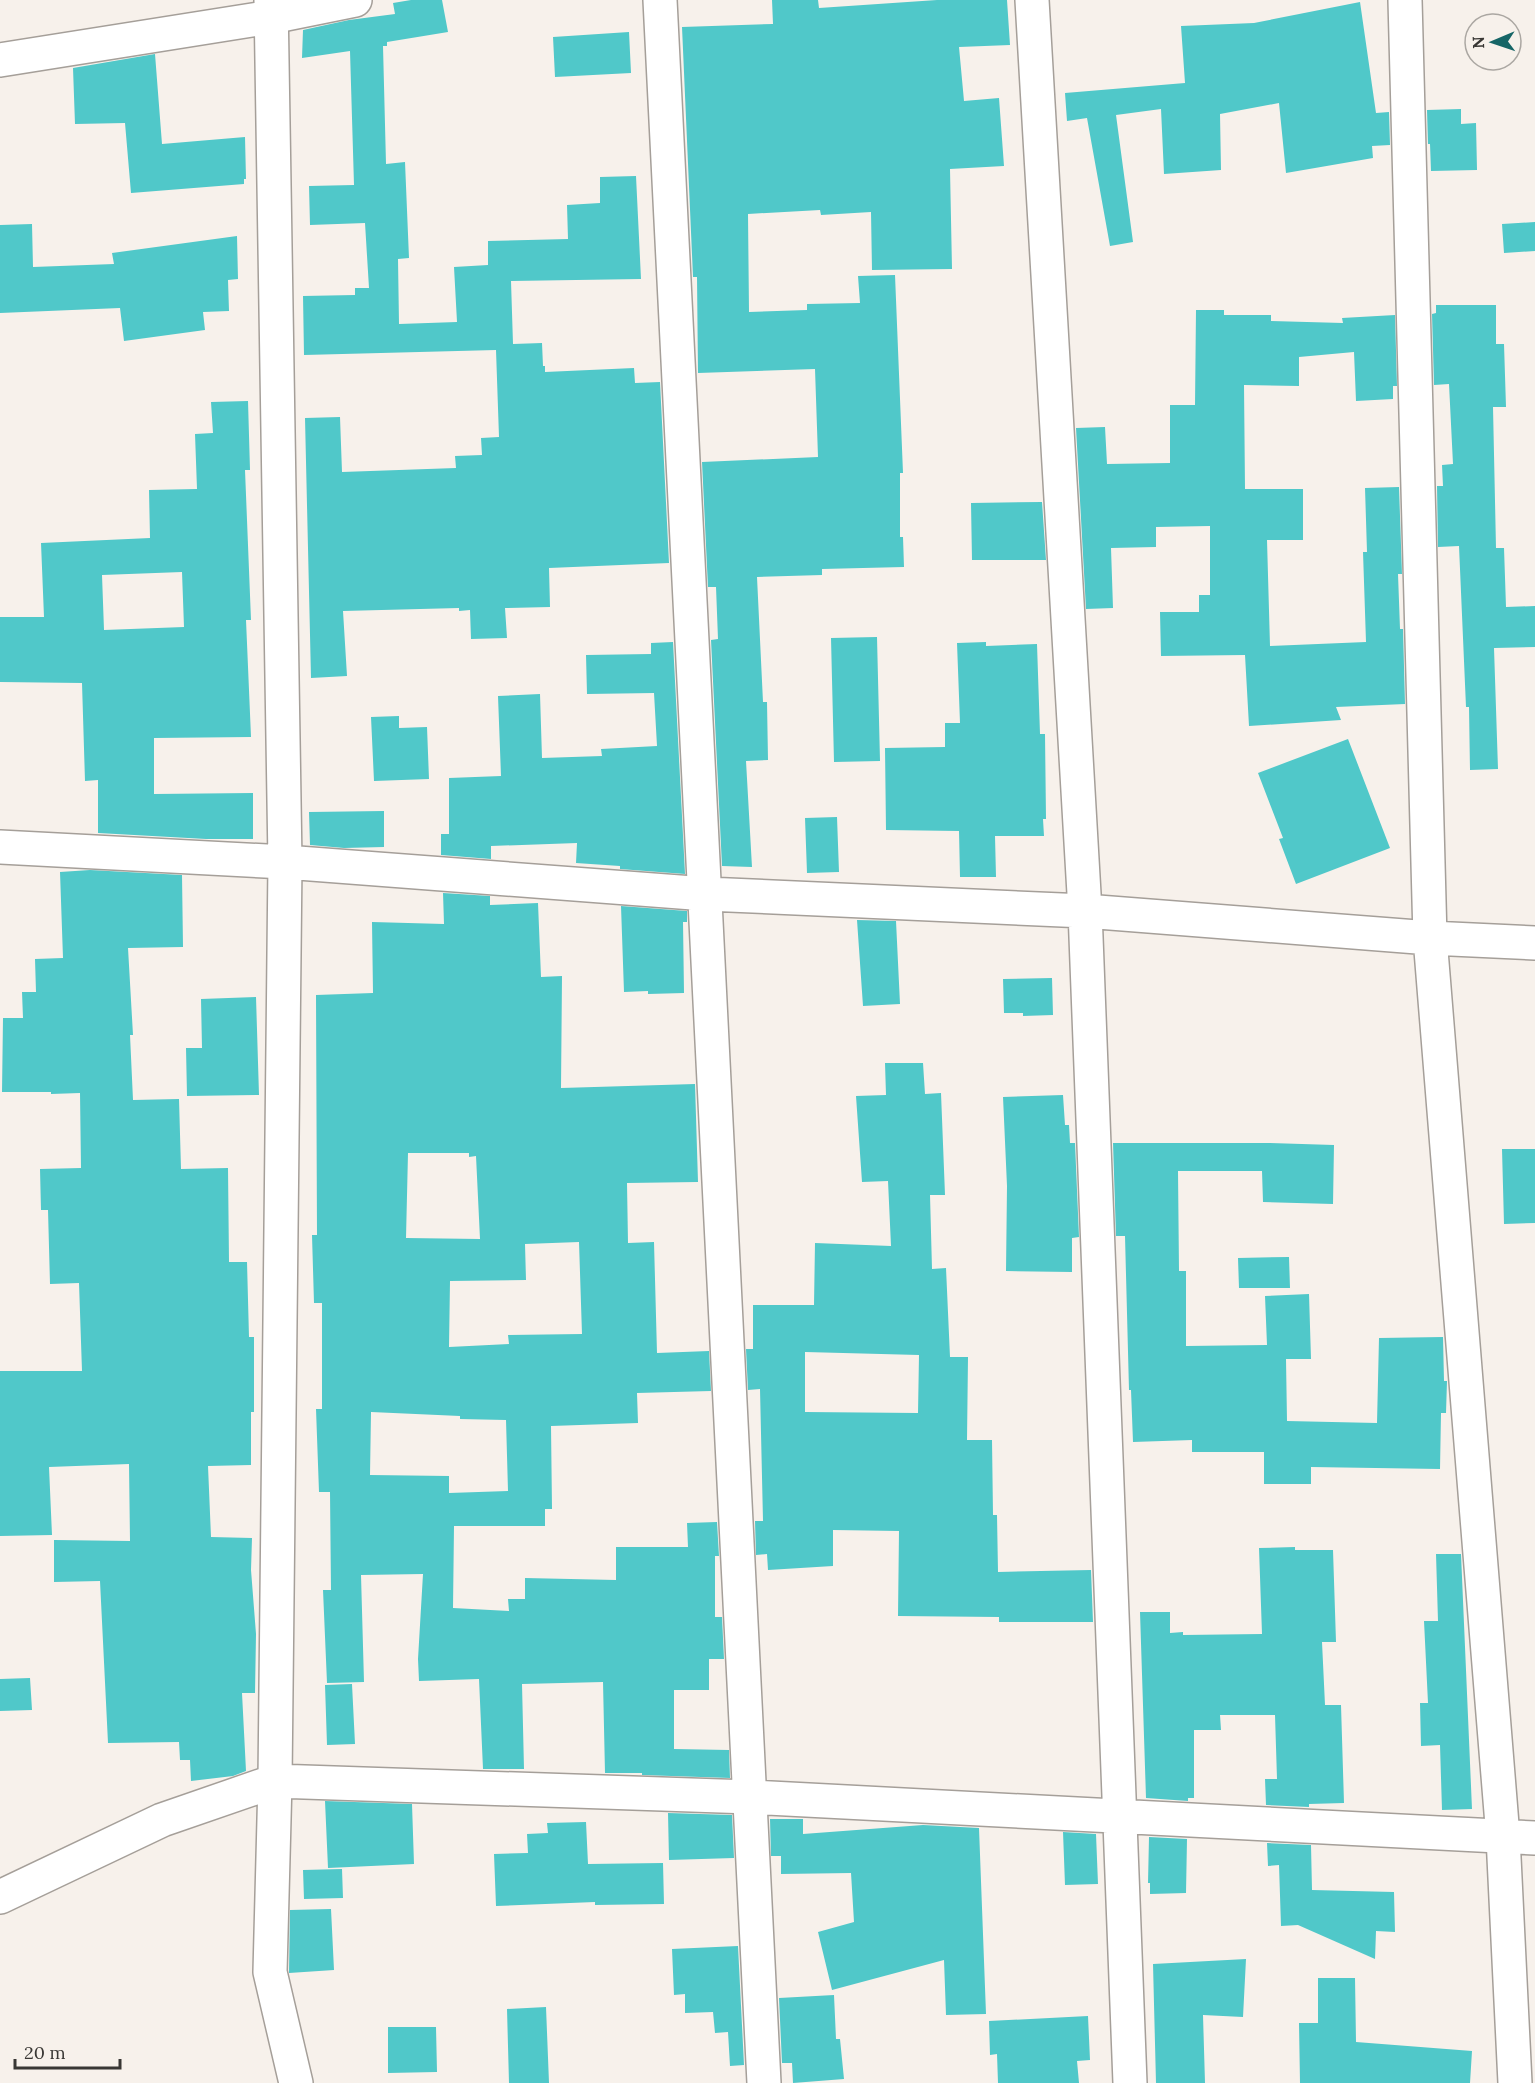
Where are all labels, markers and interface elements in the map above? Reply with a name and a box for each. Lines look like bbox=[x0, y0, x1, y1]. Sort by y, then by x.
north arrow bbox=[1463, 12, 1523, 72]
text: N bbox=[1468, 36, 1488, 49]
scale bar bbox=[15, 2032, 120, 2070]
text: 20 m bbox=[24, 2041, 66, 2064]

